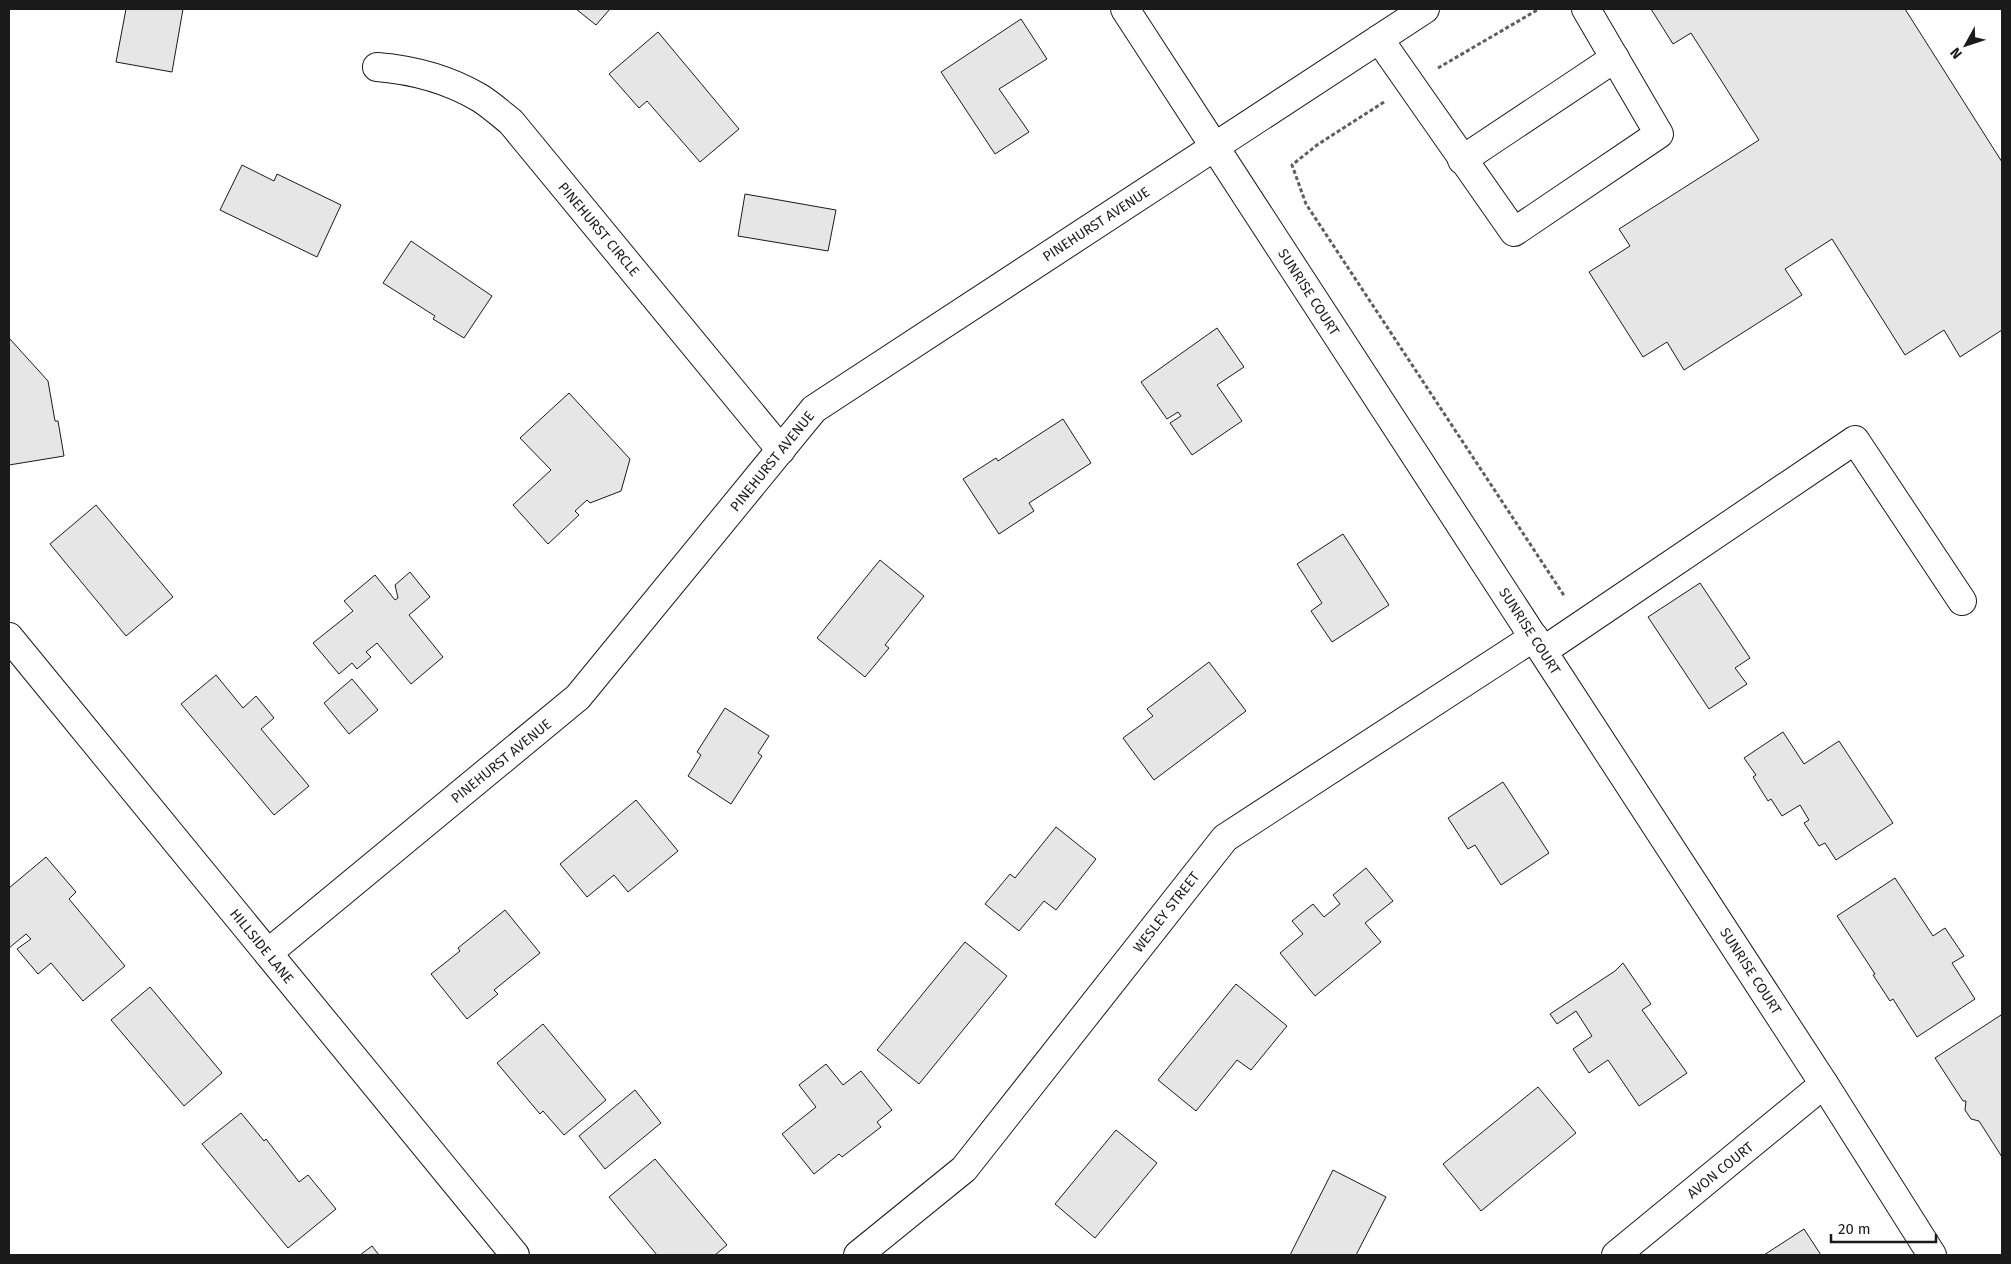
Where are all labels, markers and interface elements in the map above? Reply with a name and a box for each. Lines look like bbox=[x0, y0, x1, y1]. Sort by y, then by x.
north arrow bbox=[1941, 20, 1991, 70]
text: N bbox=[1947, 44, 1966, 62]
street label: PINEHURST CIRCLE bbox=[554, 179, 643, 280]
street label: PINEHURST AVENUE bbox=[1040, 183, 1153, 265]
street label: SUNRISE COURT bbox=[1274, 246, 1343, 339]
street label: PINEHURST AVENUE bbox=[727, 408, 818, 515]
street label: SUNRISE COURT bbox=[1495, 585, 1564, 678]
street label: PINEHURST AVENUE bbox=[448, 716, 555, 807]
street label: WESLEY STREET bbox=[1130, 868, 1204, 956]
street label: HILLSIDE LANE bbox=[226, 905, 297, 987]
street label: SUNRISE COURT bbox=[1716, 925, 1785, 1018]
street label: AVON COURT bbox=[1684, 1138, 1758, 1202]
scale bar bbox=[1831, 1212, 1936, 1244]
text: 20 m bbox=[1838, 1220, 1871, 1238]

